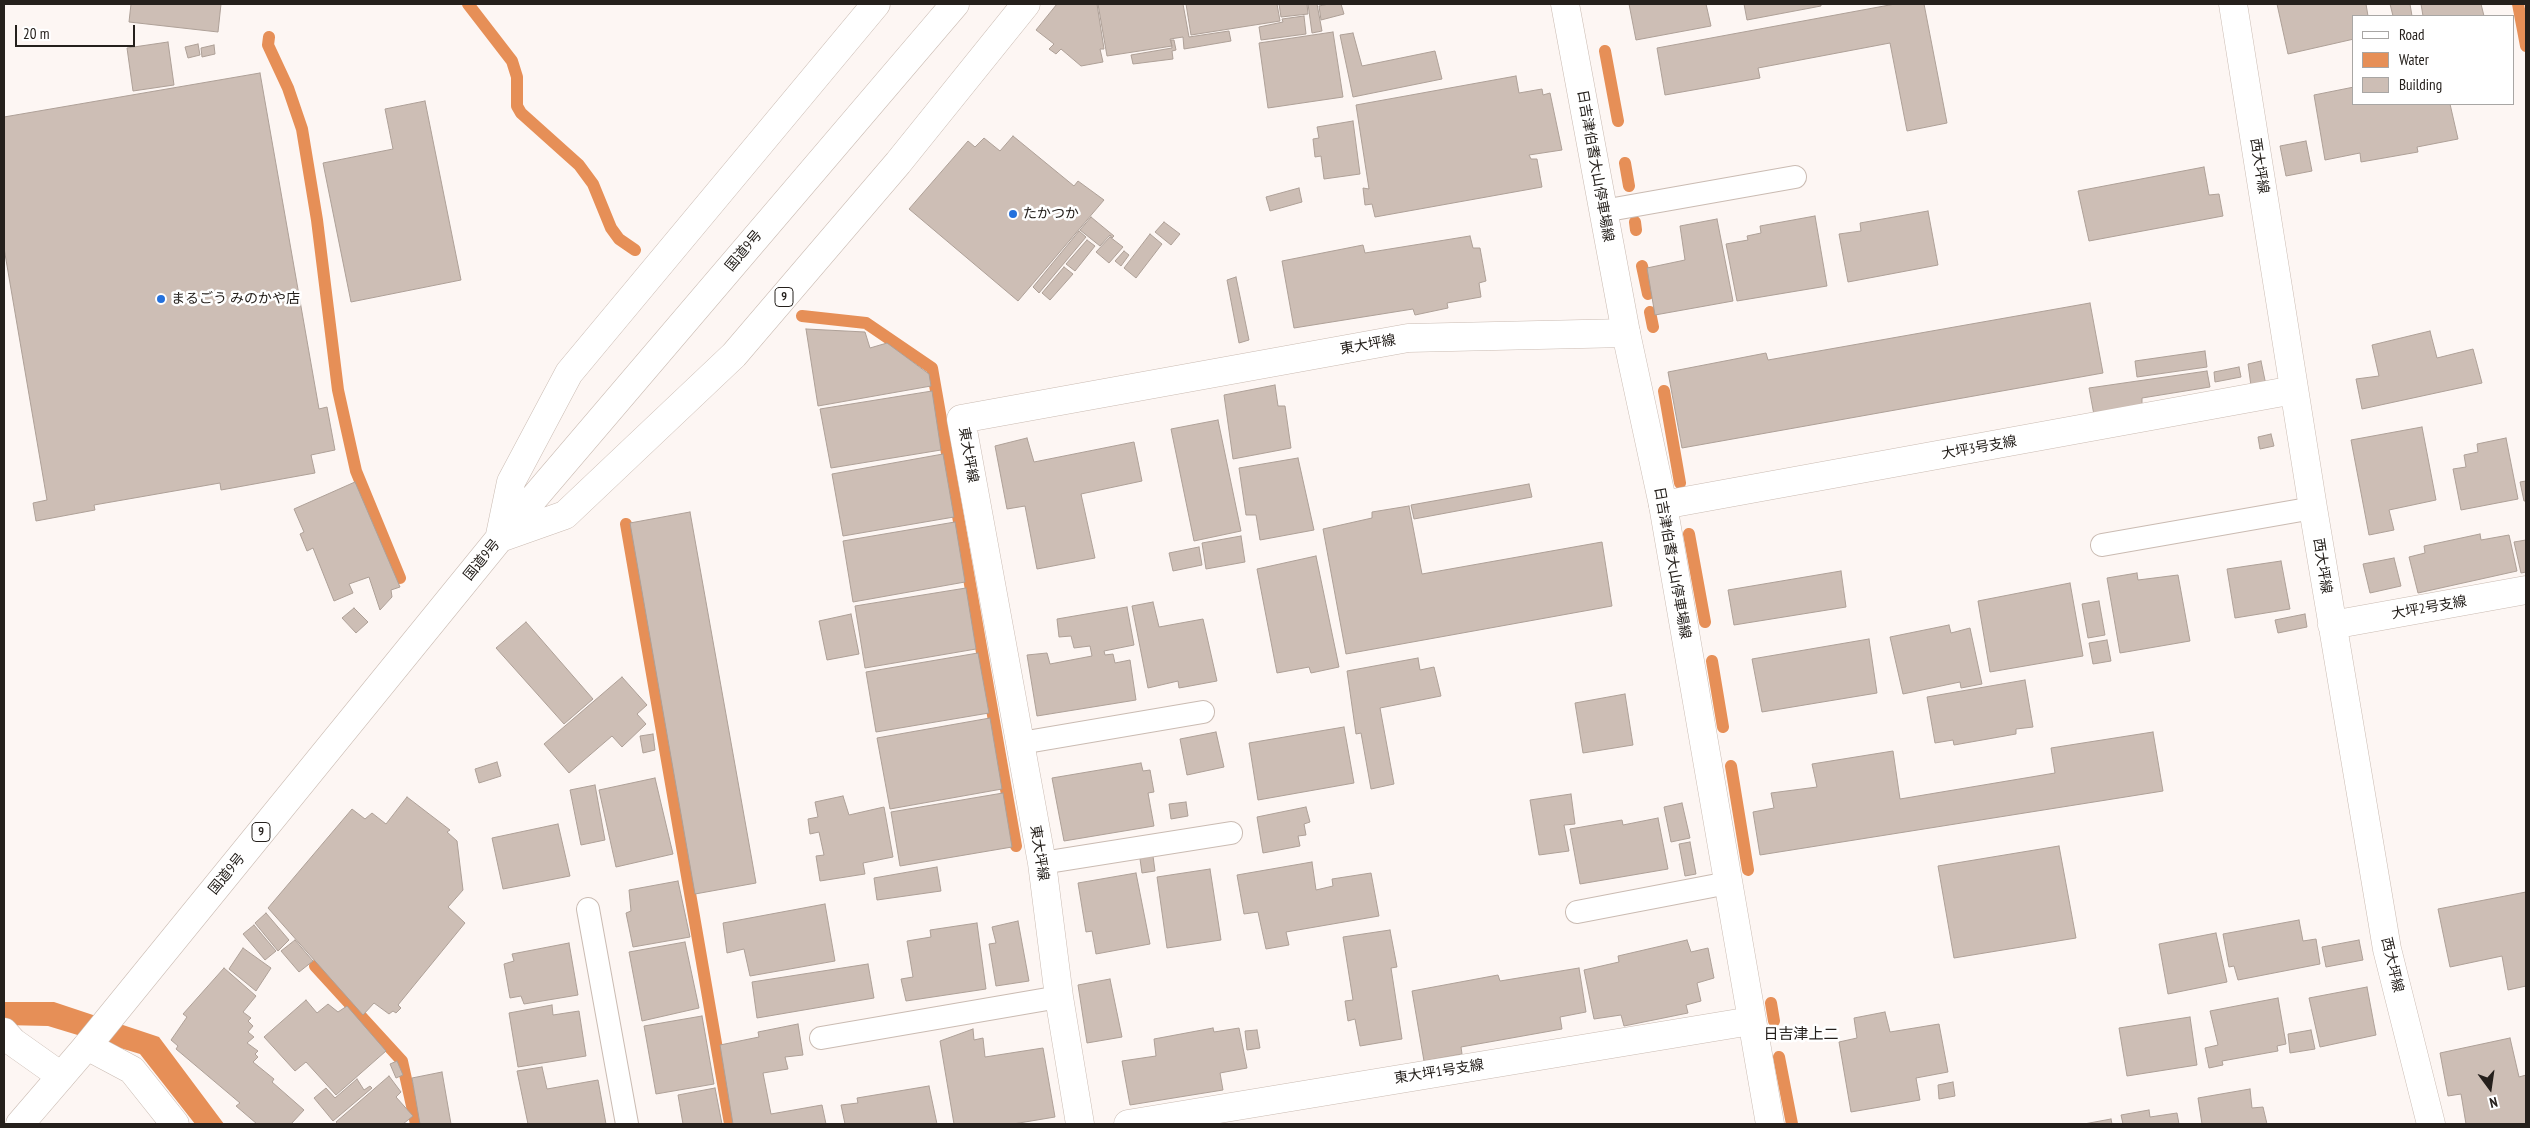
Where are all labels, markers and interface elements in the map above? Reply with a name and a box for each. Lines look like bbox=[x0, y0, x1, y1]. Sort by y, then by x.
scale bar bbox=[18, 15, 138, 47]
legend bbox=[2352, 15, 2515, 105]
text: 20 m bbox=[23, 24, 49, 43]
text: Road bbox=[2399, 25, 2425, 44]
text: Water bbox=[2399, 50, 2429, 69]
text: Building bbox=[2399, 75, 2442, 94]
street label: 日吉津伯耆大山停車場線 bbox=[1573, 89, 1617, 243]
street label: 西大坪線 bbox=[2246, 137, 2272, 195]
place label: たかつか bbox=[1023, 206, 1079, 222]
marker: たかつか bbox=[1007, 208, 1019, 220]
street label: 国道9号 bbox=[722, 227, 766, 275]
road number: 9 bbox=[775, 288, 793, 306]
place label: まるごう みのかや店 bbox=[171, 291, 300, 307]
marker: まるごう みのかや店 bbox=[155, 293, 167, 305]
street label: 東大坪線 bbox=[1339, 332, 1397, 358]
street label: 東大坪線 bbox=[955, 426, 981, 484]
street label: 大坪3号支線 bbox=[1940, 433, 2018, 463]
street label: 日吉津伯耆大山停車場線 bbox=[1650, 486, 1694, 640]
street label: 国道9号 bbox=[460, 536, 504, 584]
street label: 西大坪線 bbox=[2309, 537, 2335, 595]
street label: 大坪2号支線 bbox=[2390, 593, 2468, 623]
road number: 9 bbox=[252, 822, 270, 842]
street label: 東大坪線 bbox=[1026, 824, 1052, 882]
street label: 国道9号 bbox=[205, 850, 249, 898]
street label: 西大坪線 bbox=[2378, 936, 2406, 994]
district label: 日吉津上二 bbox=[1764, 1026, 1838, 1044]
street label: 東大坪1号支線 bbox=[1393, 1057, 1485, 1087]
north arrow bbox=[2465, 1063, 2515, 1113]
text: N bbox=[2488, 1093, 2499, 1112]

